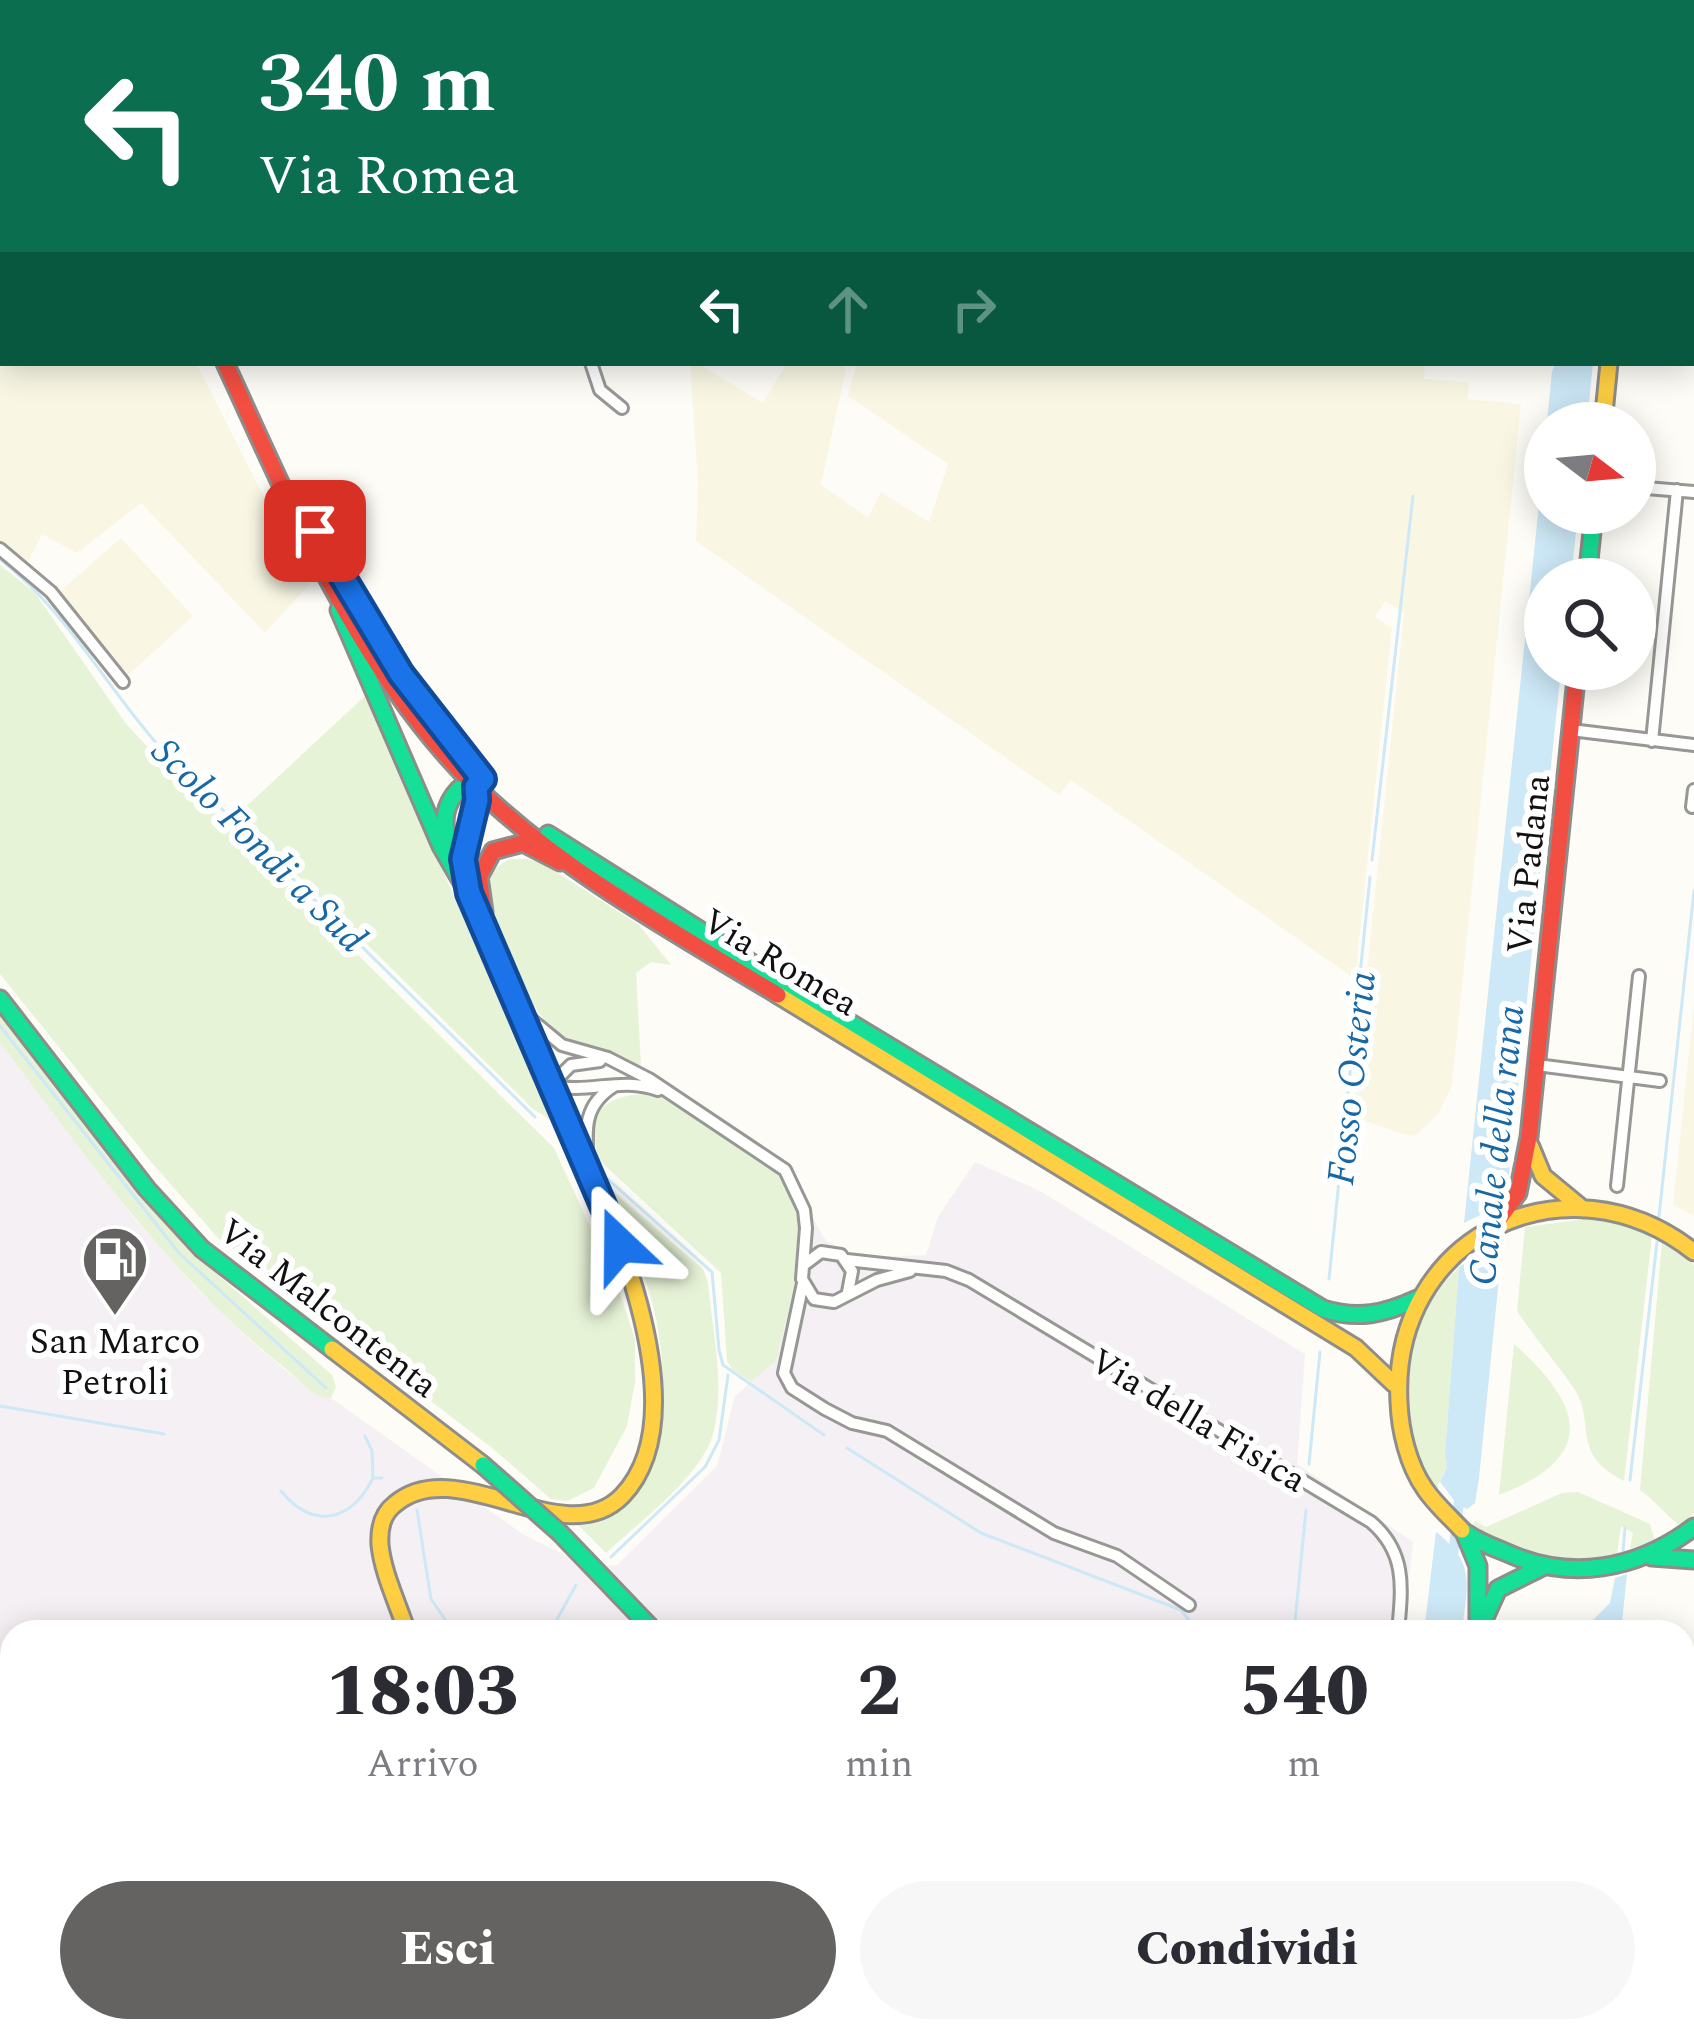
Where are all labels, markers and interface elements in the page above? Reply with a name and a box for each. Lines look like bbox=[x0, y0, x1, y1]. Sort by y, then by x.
text: 340 m bbox=[258, 21, 496, 149]
icon: left bbox=[60, 48, 216, 204]
text: Via Romea bbox=[258, 136, 519, 218]
icon: left bbox=[689, 276, 755, 342]
icon: ahead bbox=[815, 276, 881, 342]
icon: right bbox=[941, 276, 1007, 342]
north arrow bbox=[1524, 402, 1656, 534]
map controls bbox=[1524, 402, 1656, 690]
pin bbox=[264, 480, 366, 582]
icon: arrive bbox=[282, 498, 348, 564]
button: search bbox=[1524, 558, 1656, 690]
water label: Scolo Fondi a Sud bbox=[137, 724, 380, 967]
street label: Via Padana bbox=[1493, 771, 1566, 957]
street label: Via Romea bbox=[691, 895, 869, 1032]
water label: Fosso Osteria bbox=[1312, 968, 1393, 1188]
water label: Canale della rana bbox=[1453, 1002, 1542, 1288]
position arrow bbox=[557, 1182, 683, 1308]
street label: Via Malcontenta bbox=[206, 1205, 450, 1413]
fuel station icon: San Marco Petroli bbox=[80, 1224, 150, 1318]
place label: San Marco Petroli bbox=[30, 1315, 200, 1411]
street label: Via della Fisica bbox=[1079, 1335, 1317, 1508]
text: 18:03 bbox=[326, 1638, 519, 1747]
text: 2 bbox=[858, 1638, 901, 1747]
text: 540 bbox=[1239, 1638, 1369, 1747]
text: Arrivo bbox=[366, 1735, 479, 1794]
text: min bbox=[845, 1735, 913, 1794]
text: m bbox=[1287, 1735, 1321, 1794]
button: Esci bbox=[60, 1881, 836, 2019]
button: Condividi bbox=[860, 1881, 1635, 2019]

